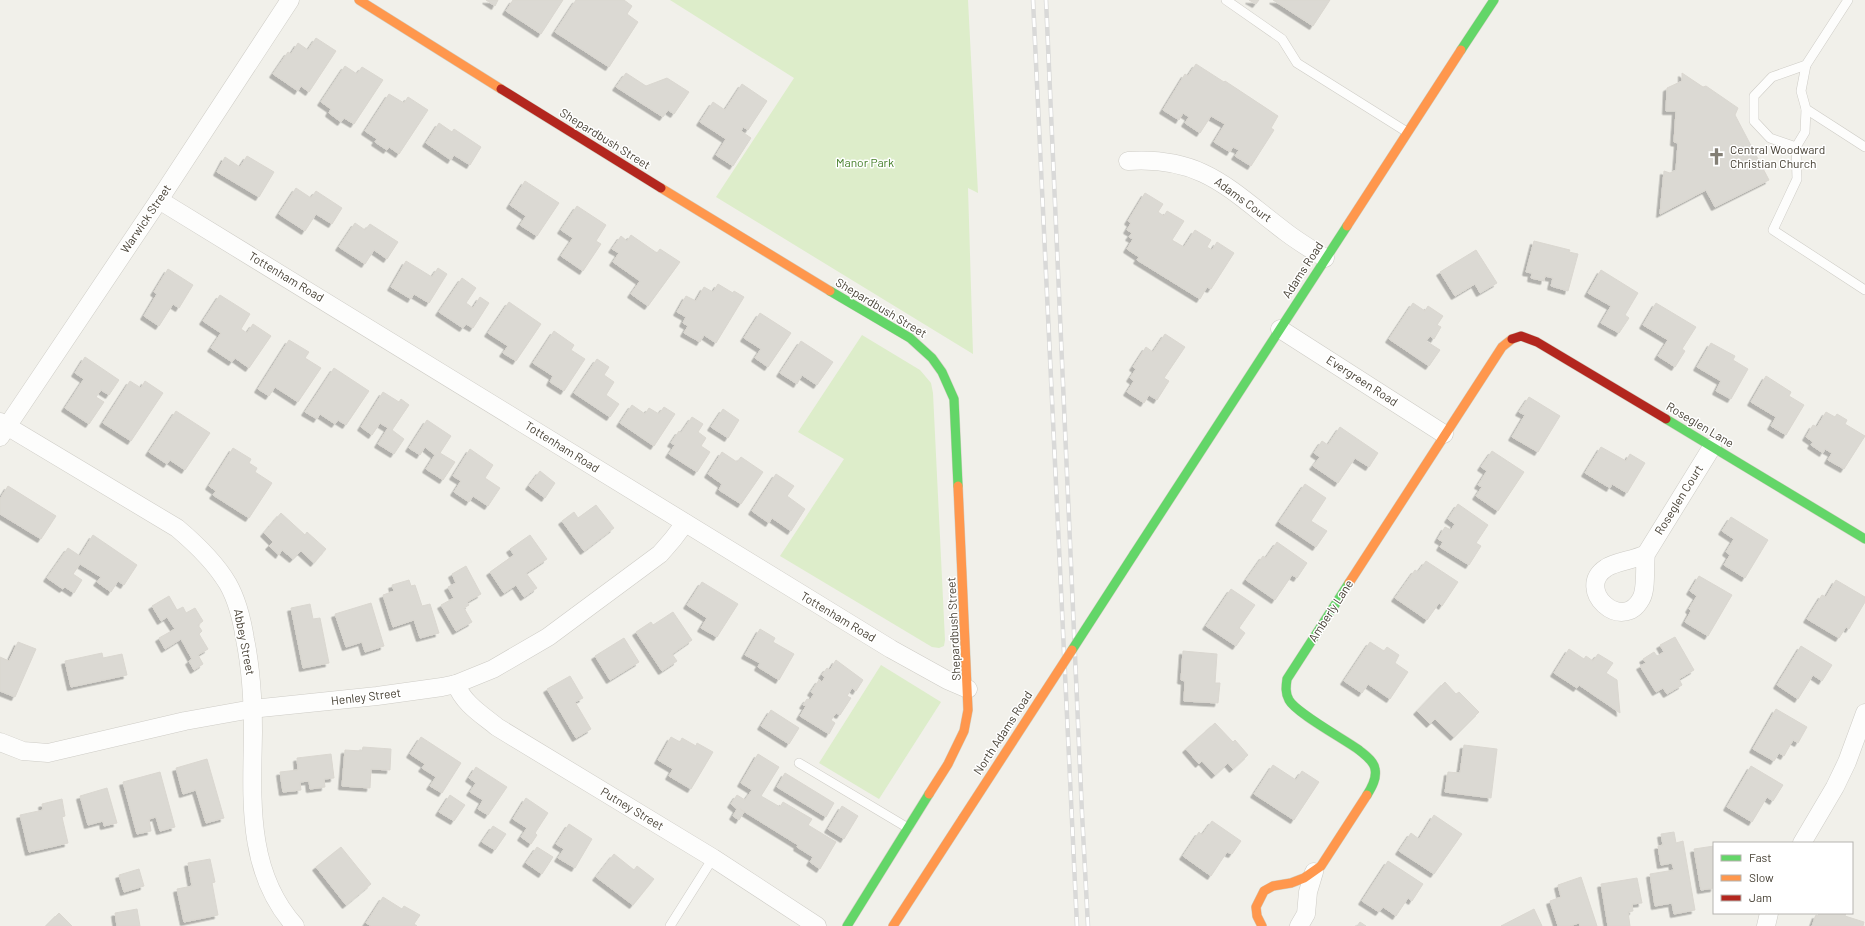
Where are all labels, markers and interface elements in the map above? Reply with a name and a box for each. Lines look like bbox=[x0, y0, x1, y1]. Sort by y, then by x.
street label: Shepardbush Street bbox=[558, 105, 653, 172]
place label: Central Woodward Christian Church bbox=[1730, 142, 1825, 170]
church icon: Central Woodward Christian Church bbox=[1707, 147, 1727, 167]
park label: Manor Park bbox=[836, 155, 894, 169]
street label: Adams Court bbox=[1212, 174, 1275, 225]
street label: Warwick Street bbox=[117, 181, 173, 255]
street label: Adams Road bbox=[1279, 239, 1326, 300]
street label: Tottenham Road bbox=[246, 248, 327, 304]
street label: Shepardbush Street bbox=[833, 274, 930, 340]
street label: Evergreen Road bbox=[1324, 352, 1401, 408]
street label: Roseglen Lane bbox=[1664, 399, 1737, 450]
street label: Tottenham Road bbox=[523, 418, 602, 475]
street label: Roseglen Court bbox=[1651, 462, 1705, 537]
street label: Shepardbush Street bbox=[943, 577, 963, 681]
street label: Amberly Lane bbox=[1305, 577, 1355, 644]
street label: Tottenham Road bbox=[798, 588, 879, 644]
street label: Abbey Street bbox=[232, 607, 258, 676]
street label: Henley Street bbox=[330, 685, 402, 707]
street label: North Adams Road bbox=[970, 688, 1034, 777]
street label: Putney Street bbox=[598, 784, 667, 832]
legend bbox=[1713, 842, 1853, 914]
text: Fast bbox=[1749, 850, 1772, 864]
text: Slow bbox=[1749, 870, 1774, 884]
text: Jam bbox=[1749, 890, 1772, 904]

